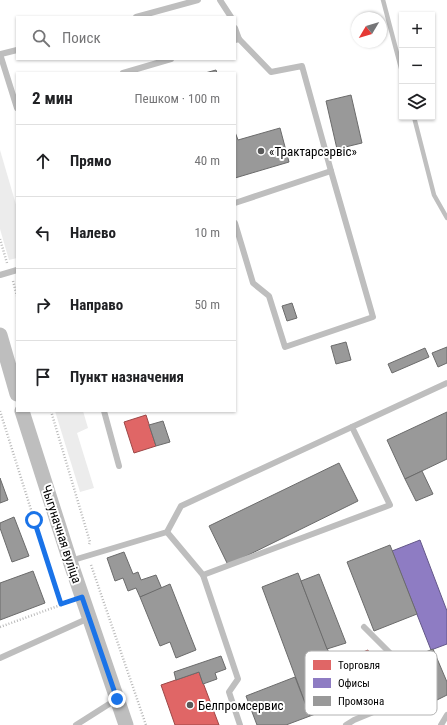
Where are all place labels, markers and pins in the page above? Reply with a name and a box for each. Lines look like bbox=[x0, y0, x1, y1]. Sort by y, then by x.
place label: «Трактарсэрвіс» bbox=[269, 144, 357, 159]
marker: «Трактарсэрвіс» bbox=[256, 146, 266, 156]
place label: Белпромсервис bbox=[198, 698, 284, 713]
marker: Белпромсервис bbox=[185, 700, 195, 710]

